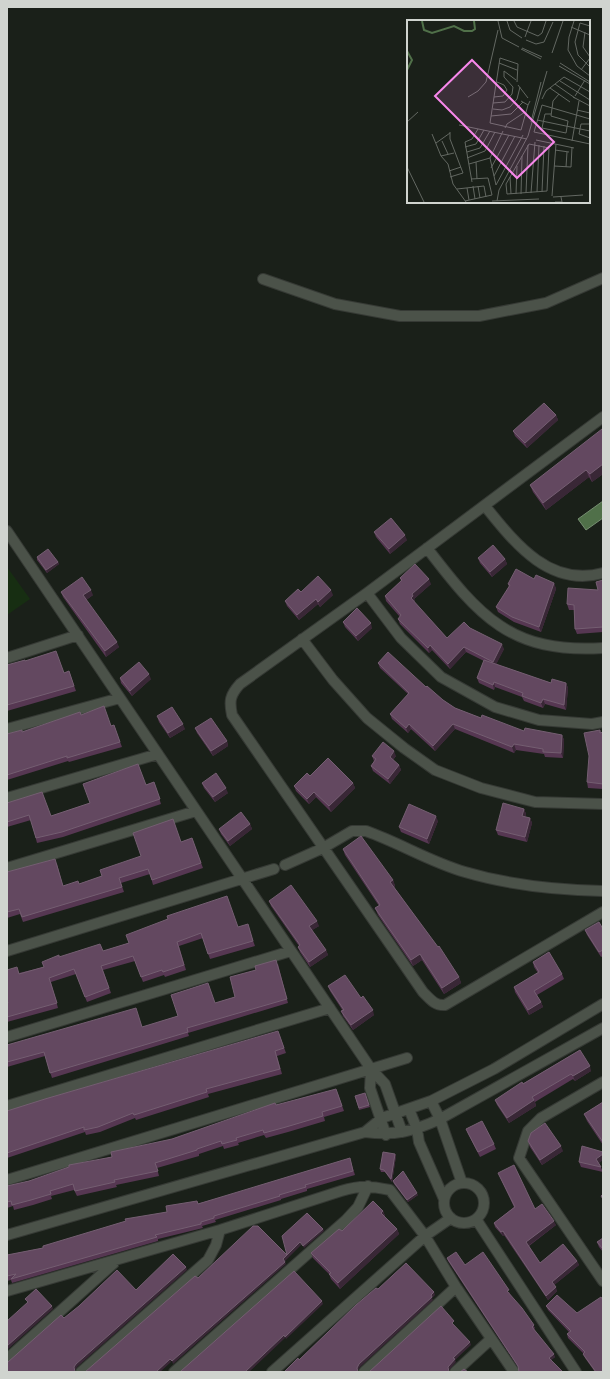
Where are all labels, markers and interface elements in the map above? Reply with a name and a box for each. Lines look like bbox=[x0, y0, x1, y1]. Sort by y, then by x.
inset map bbox=[407, 20, 590, 203]

